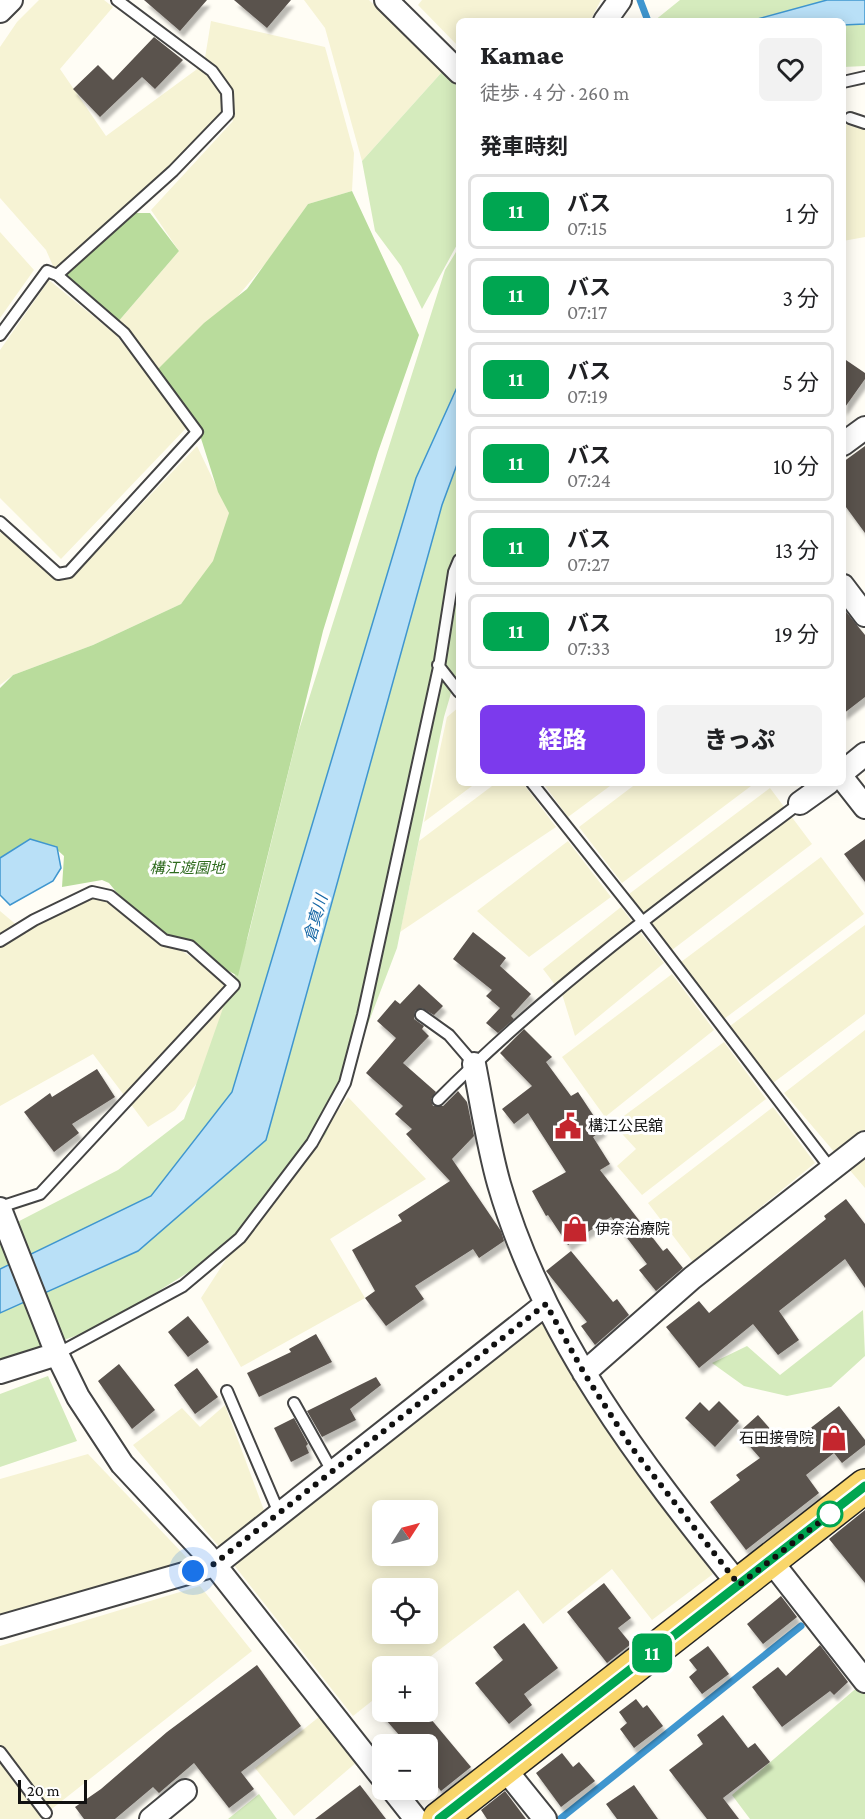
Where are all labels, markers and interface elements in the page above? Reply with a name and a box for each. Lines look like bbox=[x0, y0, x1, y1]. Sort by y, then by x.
button: heart bbox=[759, 38, 822, 101]
text: Kamae bbox=[480, 39, 564, 70]
text: 徒歩 · 4 分 · 260 m bbox=[480, 82, 629, 104]
text: 発車時刻 bbox=[480, 134, 568, 159]
text: バス bbox=[567, 191, 611, 216]
text: 11 bbox=[508, 199, 524, 223]
text: 1 分 bbox=[786, 202, 819, 227]
text: 07:15 bbox=[567, 217, 607, 239]
text: バス bbox=[567, 275, 611, 300]
text: 11 bbox=[508, 283, 524, 307]
text: 3 分 bbox=[782, 286, 819, 311]
text: 07:17 bbox=[567, 301, 607, 323]
text: バス bbox=[567, 359, 611, 384]
text: 11 bbox=[508, 367, 524, 391]
text: 5 分 bbox=[782, 370, 819, 395]
text: 07:19 bbox=[567, 385, 608, 407]
text: バス bbox=[567, 443, 611, 468]
text: 11 bbox=[508, 451, 524, 475]
text: 10 分 bbox=[773, 454, 819, 479]
text: 07:24 bbox=[567, 469, 611, 491]
text: バス bbox=[567, 527, 611, 552]
text: 11 bbox=[508, 535, 524, 559]
text: 13 分 bbox=[775, 538, 819, 563]
text: 07:27 bbox=[567, 553, 610, 575]
text: バス bbox=[567, 611, 611, 636]
text: 11 bbox=[508, 619, 524, 643]
text: 19 分 bbox=[774, 622, 819, 647]
text: 07:33 bbox=[567, 637, 610, 659]
button: 経路 bbox=[480, 705, 645, 774]
button: きっぷ bbox=[657, 705, 822, 774]
park label: 構江遊園地 bbox=[149, 860, 226, 876]
water label: 倉真川 bbox=[301, 891, 331, 944]
public building icon: 構江公民舘 bbox=[553, 1111, 583, 1141]
place label: 構江公民舘 bbox=[588, 1118, 663, 1134]
shop icon: 伊奈治療院 bbox=[560, 1214, 590, 1244]
place label: 伊奈治療院 bbox=[595, 1221, 670, 1237]
shop icon: 石田接骨院 bbox=[819, 1423, 849, 1453]
place label: 石田接骨院 bbox=[739, 1430, 814, 1446]
north arrow bbox=[372, 1500, 438, 1566]
map controls bbox=[372, 1500, 438, 1800]
unlabelled marker bbox=[817, 1501, 843, 1527]
your location bbox=[178, 1556, 208, 1586]
button: locate bbox=[372, 1578, 438, 1644]
line badge: 11 bbox=[625, 1634, 679, 1672]
text: 11 bbox=[644, 1641, 660, 1665]
button: + bbox=[372, 1656, 438, 1722]
button: − bbox=[372, 1734, 438, 1800]
scale bar bbox=[18, 1777, 87, 1804]
text: 20 m bbox=[27, 1782, 60, 1799]

